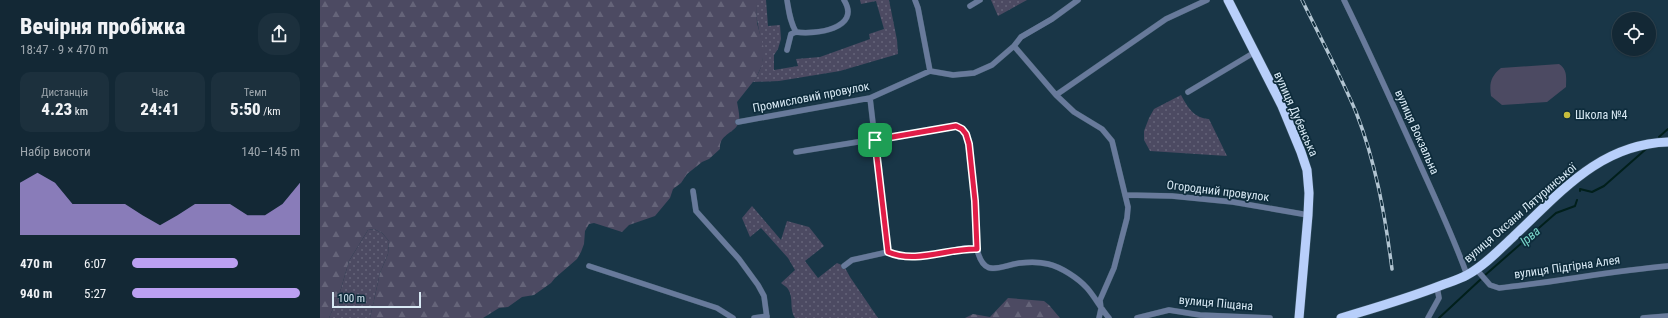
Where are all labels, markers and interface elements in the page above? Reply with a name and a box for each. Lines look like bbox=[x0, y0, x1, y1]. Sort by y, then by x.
map controls bbox=[1612, 12, 1656, 56]
button: locate bbox=[1612, 12, 1656, 56]
button: share bbox=[258, 13, 300, 55]
text: Вечірня пробіжка bbox=[20, 14, 185, 39]
text: 18:47 · 9 × 470 m bbox=[20, 42, 108, 57]
street label: вулиця Дубенська bbox=[1271, 70, 1321, 159]
street label: Промисловий провулок bbox=[751, 79, 871, 115]
text: Дистанція bbox=[41, 86, 88, 99]
text: Час bbox=[152, 86, 168, 99]
text: Темп bbox=[244, 86, 267, 99]
street label: вулиця Вокзальна bbox=[1392, 88, 1442, 177]
text: 4.23 bbox=[41, 99, 72, 119]
text: 24:41 bbox=[140, 99, 180, 119]
text: 5:50 bbox=[230, 99, 261, 119]
text: km bbox=[72, 105, 88, 118]
text: /km bbox=[261, 105, 281, 118]
place label: Школа №4 bbox=[1575, 108, 1628, 122]
marker: Школа №4 bbox=[1562, 110, 1572, 120]
pin bbox=[858, 123, 892, 157]
icon: arrive bbox=[864, 129, 886, 151]
text: Набір висоти bbox=[20, 144, 91, 159]
text: 140–145 m bbox=[241, 144, 300, 159]
street label: вулиця Оксани Лятуринської bbox=[1461, 160, 1580, 266]
street label: Огородний провулок bbox=[1166, 178, 1270, 204]
water label: Ірва bbox=[1517, 223, 1543, 249]
street label: вулиця Підгірна Алея bbox=[1513, 253, 1621, 281]
text: 470 m bbox=[20, 256, 52, 271]
text: 6:07 bbox=[84, 256, 106, 271]
text: 940 m bbox=[20, 286, 52, 301]
text: 5:27 bbox=[84, 286, 106, 301]
scale bar bbox=[332, 290, 421, 309]
text: 100 m bbox=[338, 292, 365, 305]
street label: вулиця Піщана bbox=[1178, 293, 1254, 313]

